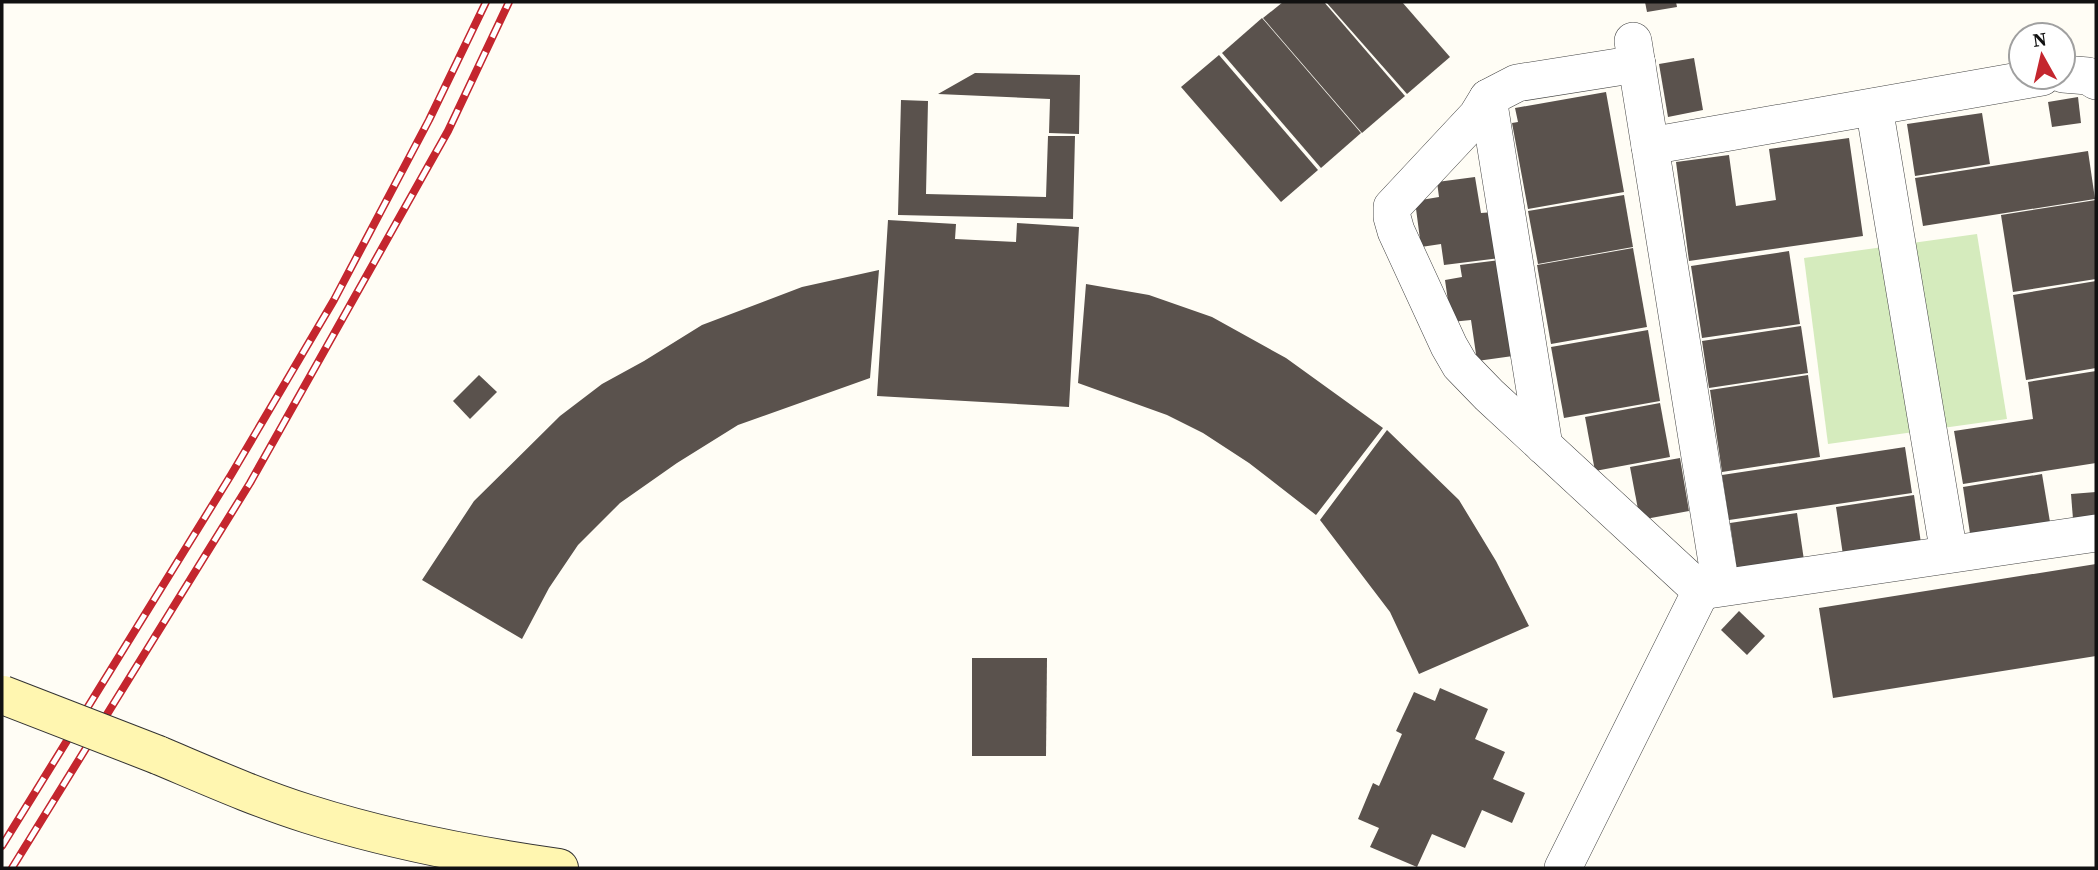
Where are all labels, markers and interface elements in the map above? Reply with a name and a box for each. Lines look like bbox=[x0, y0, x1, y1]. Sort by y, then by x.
north arrow bbox=[2007, 21, 2077, 91]
text: N bbox=[2031, 25, 2048, 53]

